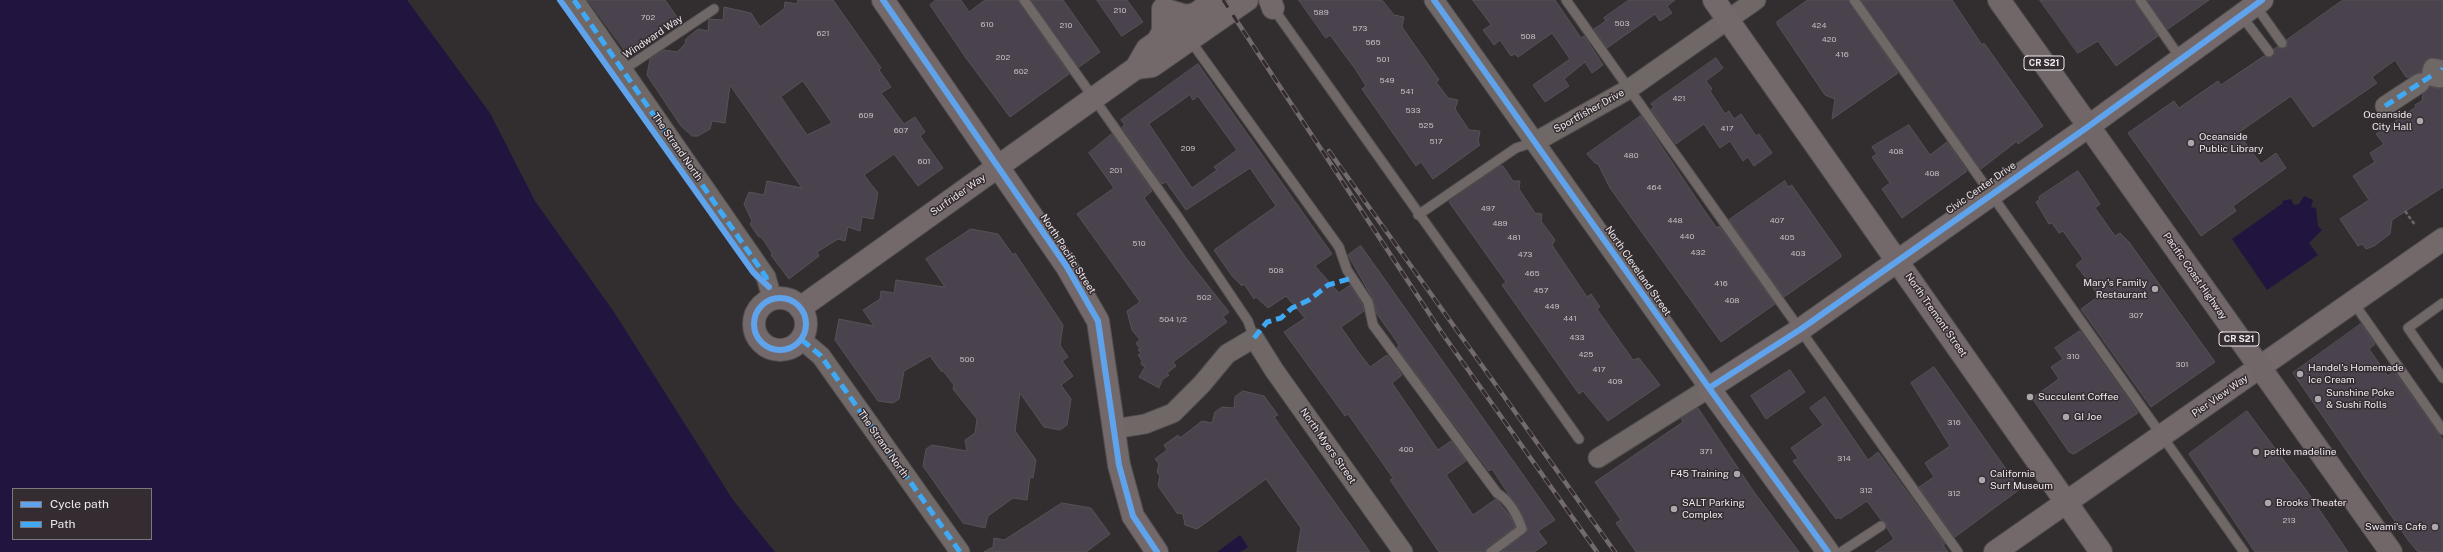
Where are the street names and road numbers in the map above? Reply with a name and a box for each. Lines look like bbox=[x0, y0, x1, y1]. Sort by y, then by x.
street label: Windward Way bbox=[621, 13, 685, 61]
road number: CR S21 bbox=[2024, 56, 2064, 70]
street label: Sportfisher Drive bbox=[1552, 87, 1626, 135]
street label: The Strand North bbox=[649, 111, 705, 183]
street label: Civic Center Drive bbox=[1944, 159, 2018, 217]
street label: Surfrider Way bbox=[928, 172, 988, 218]
street label: North Pacific Street bbox=[1038, 212, 1098, 296]
street label: North Cleveland Street bbox=[1602, 224, 1674, 318]
street label: Pacific Coast Highway bbox=[2160, 230, 2230, 322]
street label: North Tremont Street bbox=[1903, 271, 1969, 359]
road number: CR S21 bbox=[2219, 332, 2259, 346]
street label: Pier View Way bbox=[2190, 372, 2250, 420]
street label: North Myers Street bbox=[1297, 406, 1359, 486]
street label: The Strand North bbox=[855, 408, 911, 480]

